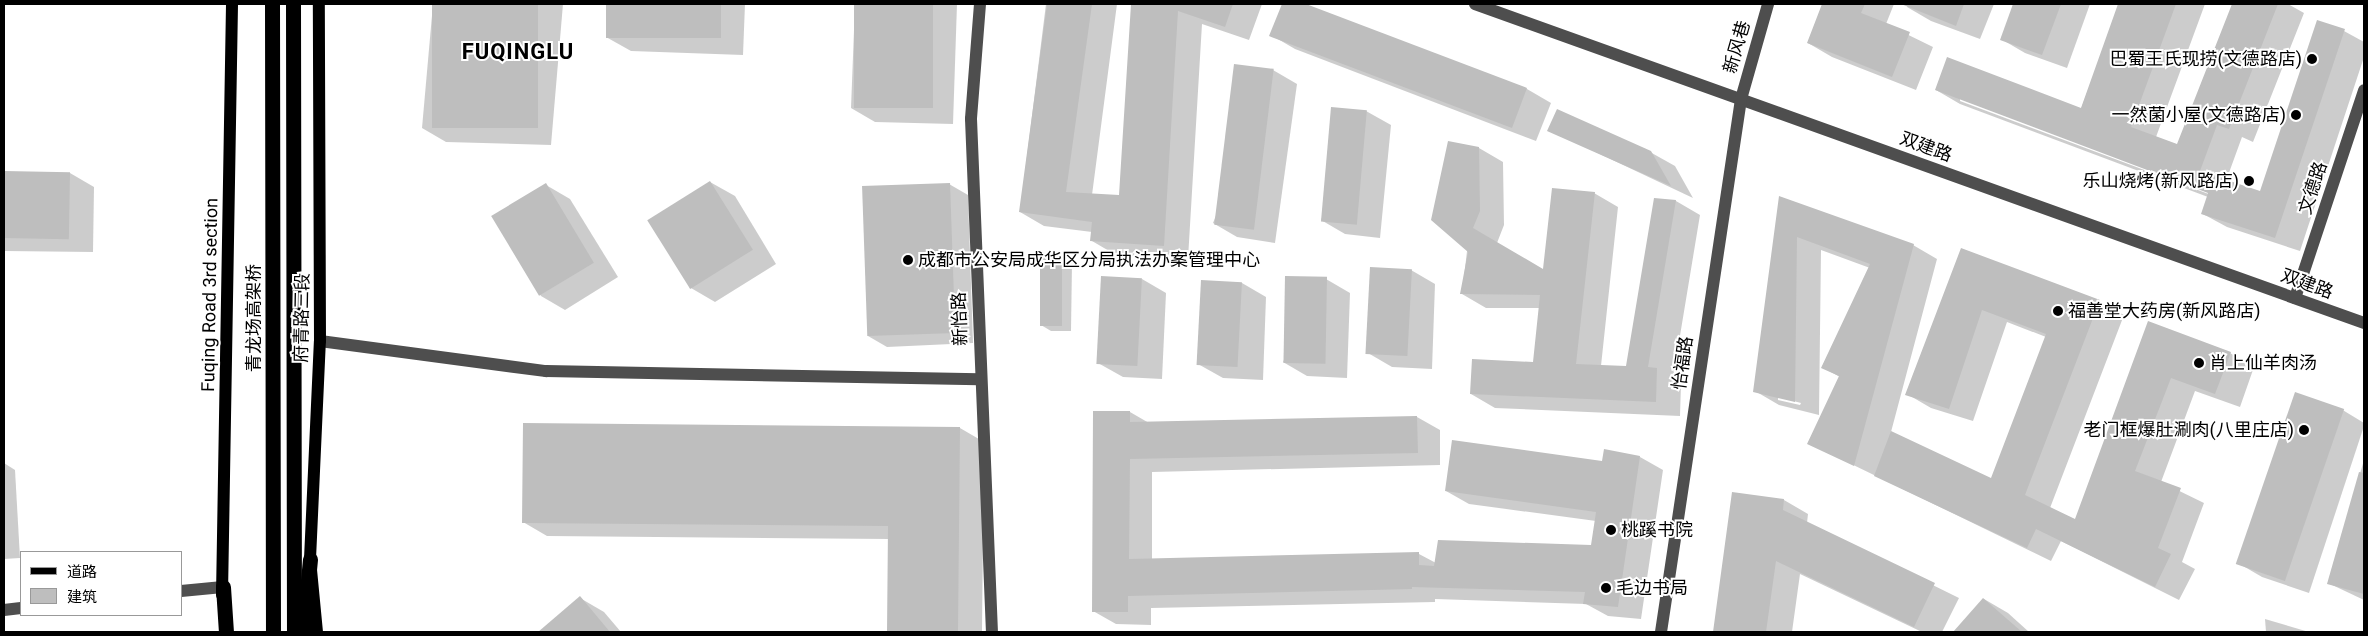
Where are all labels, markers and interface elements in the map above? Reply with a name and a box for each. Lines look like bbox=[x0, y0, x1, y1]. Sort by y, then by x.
street label: 新风巷 bbox=[1719, 18, 1755, 76]
district label: FUQINGLU bbox=[461, 39, 575, 65]
place label: 巴蜀王氏现捞(文德路店) bbox=[2110, 48, 2302, 70]
marker: 巴蜀王氏现捞(文德路店) bbox=[2306, 53, 2318, 65]
place label: 一然菌小屋(文德路店) bbox=[2112, 104, 2286, 126]
marker: 一然菌小屋(文德路店) bbox=[2290, 109, 2302, 121]
street label: 双建路 bbox=[1897, 128, 1955, 166]
street label: 文德路 bbox=[2294, 159, 2332, 217]
place label: 乐山烧烤(新风路店) bbox=[2083, 170, 2239, 192]
marker: 乐山烧烤(新风路店) bbox=[2243, 175, 2255, 187]
street label: Fuqing Road 3rd section bbox=[198, 198, 222, 392]
place label: 成都市公安局成华区分局执法办案管理中心 bbox=[918, 249, 1260, 271]
marker: 成都市公安局成华区分局执法办案管理中心 bbox=[902, 254, 914, 266]
street label: 青龙场高架桥 bbox=[243, 264, 265, 372]
street label: 双建路 bbox=[2278, 265, 2336, 303]
street label: 府青路三段 bbox=[290, 273, 314, 363]
street label: 新怡路 bbox=[948, 292, 972, 346]
place label: 福善堂大药房(新风路店) bbox=[2068, 300, 2260, 322]
marker: 福善堂大药房(新风路店) bbox=[2052, 305, 2064, 317]
street label: 怡福路 bbox=[1669, 335, 1697, 391]
place label: 肖上仙羊肉汤 bbox=[2209, 352, 2317, 374]
marker: 肖上仙羊肉汤 bbox=[2193, 357, 2205, 369]
place label: 老门框爆肚涮肉(八里庄店) bbox=[2084, 419, 2294, 441]
marker: 老门框爆肚涮肉(八里庄店) bbox=[2298, 424, 2310, 436]
place label: 桃蹊书院 bbox=[1621, 519, 1693, 541]
marker: 桃蹊书院 bbox=[1605, 524, 1617, 536]
legend bbox=[20, 551, 182, 616]
text: 道路 bbox=[67, 563, 97, 581]
place label: 毛边书局 bbox=[1616, 577, 1688, 599]
marker: 毛边书局 bbox=[1600, 582, 1612, 594]
text: 建筑 bbox=[67, 588, 97, 606]

